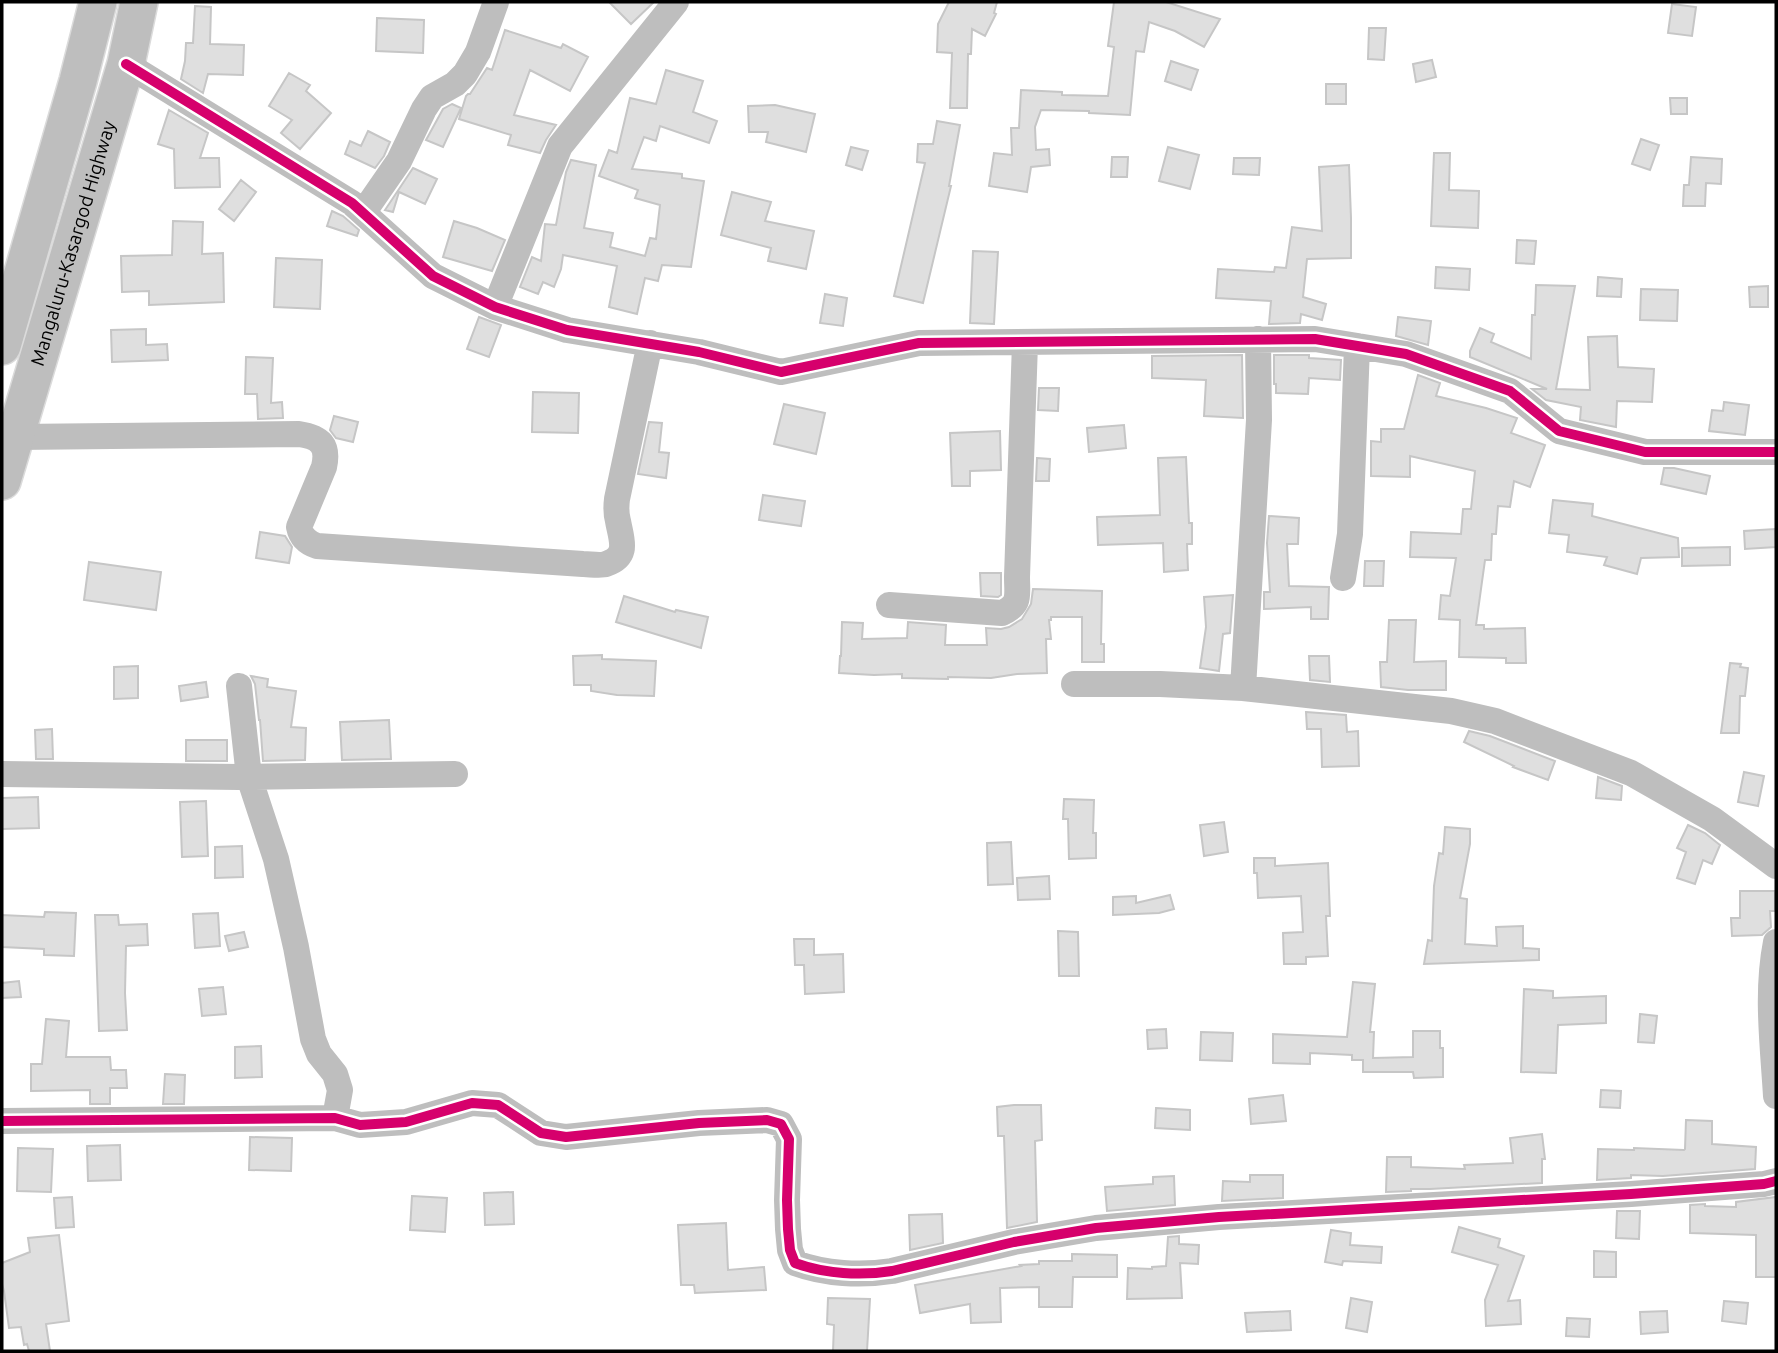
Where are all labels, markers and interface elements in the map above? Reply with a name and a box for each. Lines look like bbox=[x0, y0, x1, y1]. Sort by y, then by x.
street label: Mangaluru-Kasargod Highway bbox=[26, 118, 120, 368]

